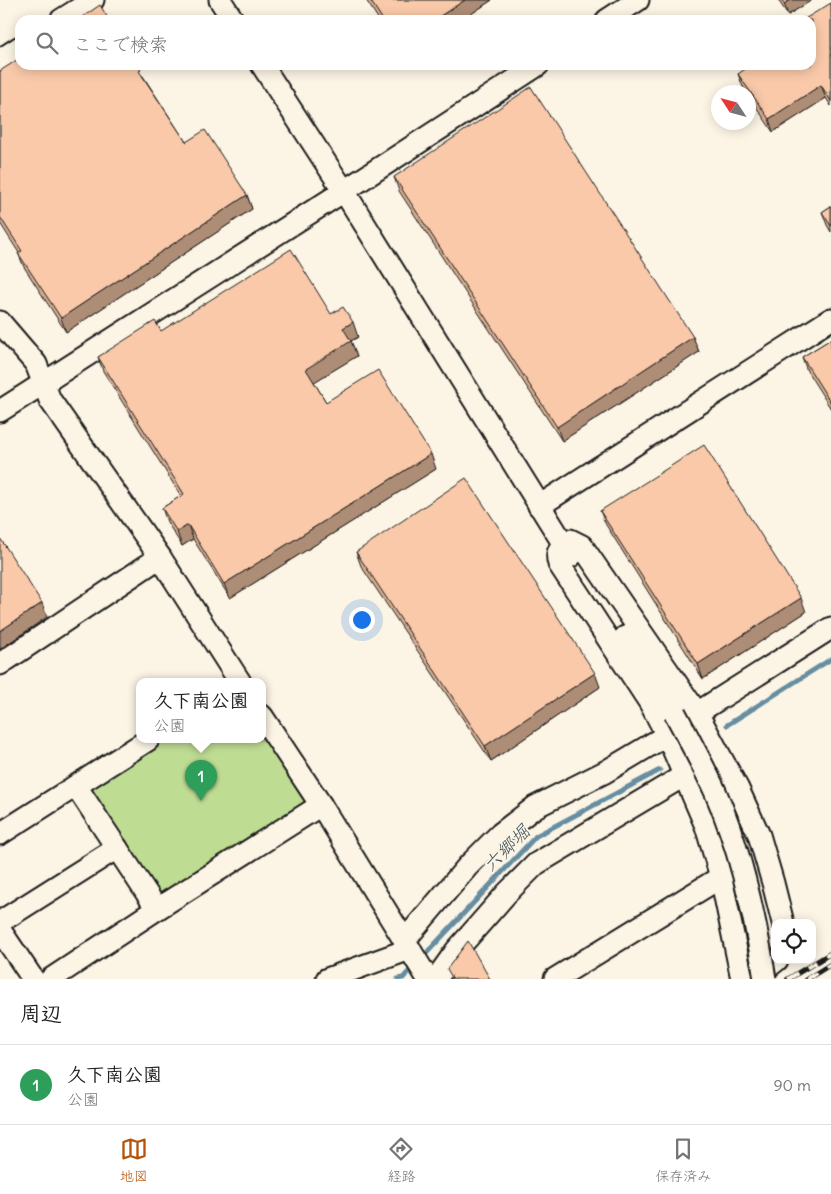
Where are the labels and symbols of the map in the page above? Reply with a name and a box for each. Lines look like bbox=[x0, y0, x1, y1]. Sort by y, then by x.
north arrow bbox=[711, 85, 756, 130]
your location bbox=[349, 607, 375, 633]
pin: 1 bbox=[185, 760, 217, 801]
water label: 六郷堀 bbox=[477, 819, 535, 877]

